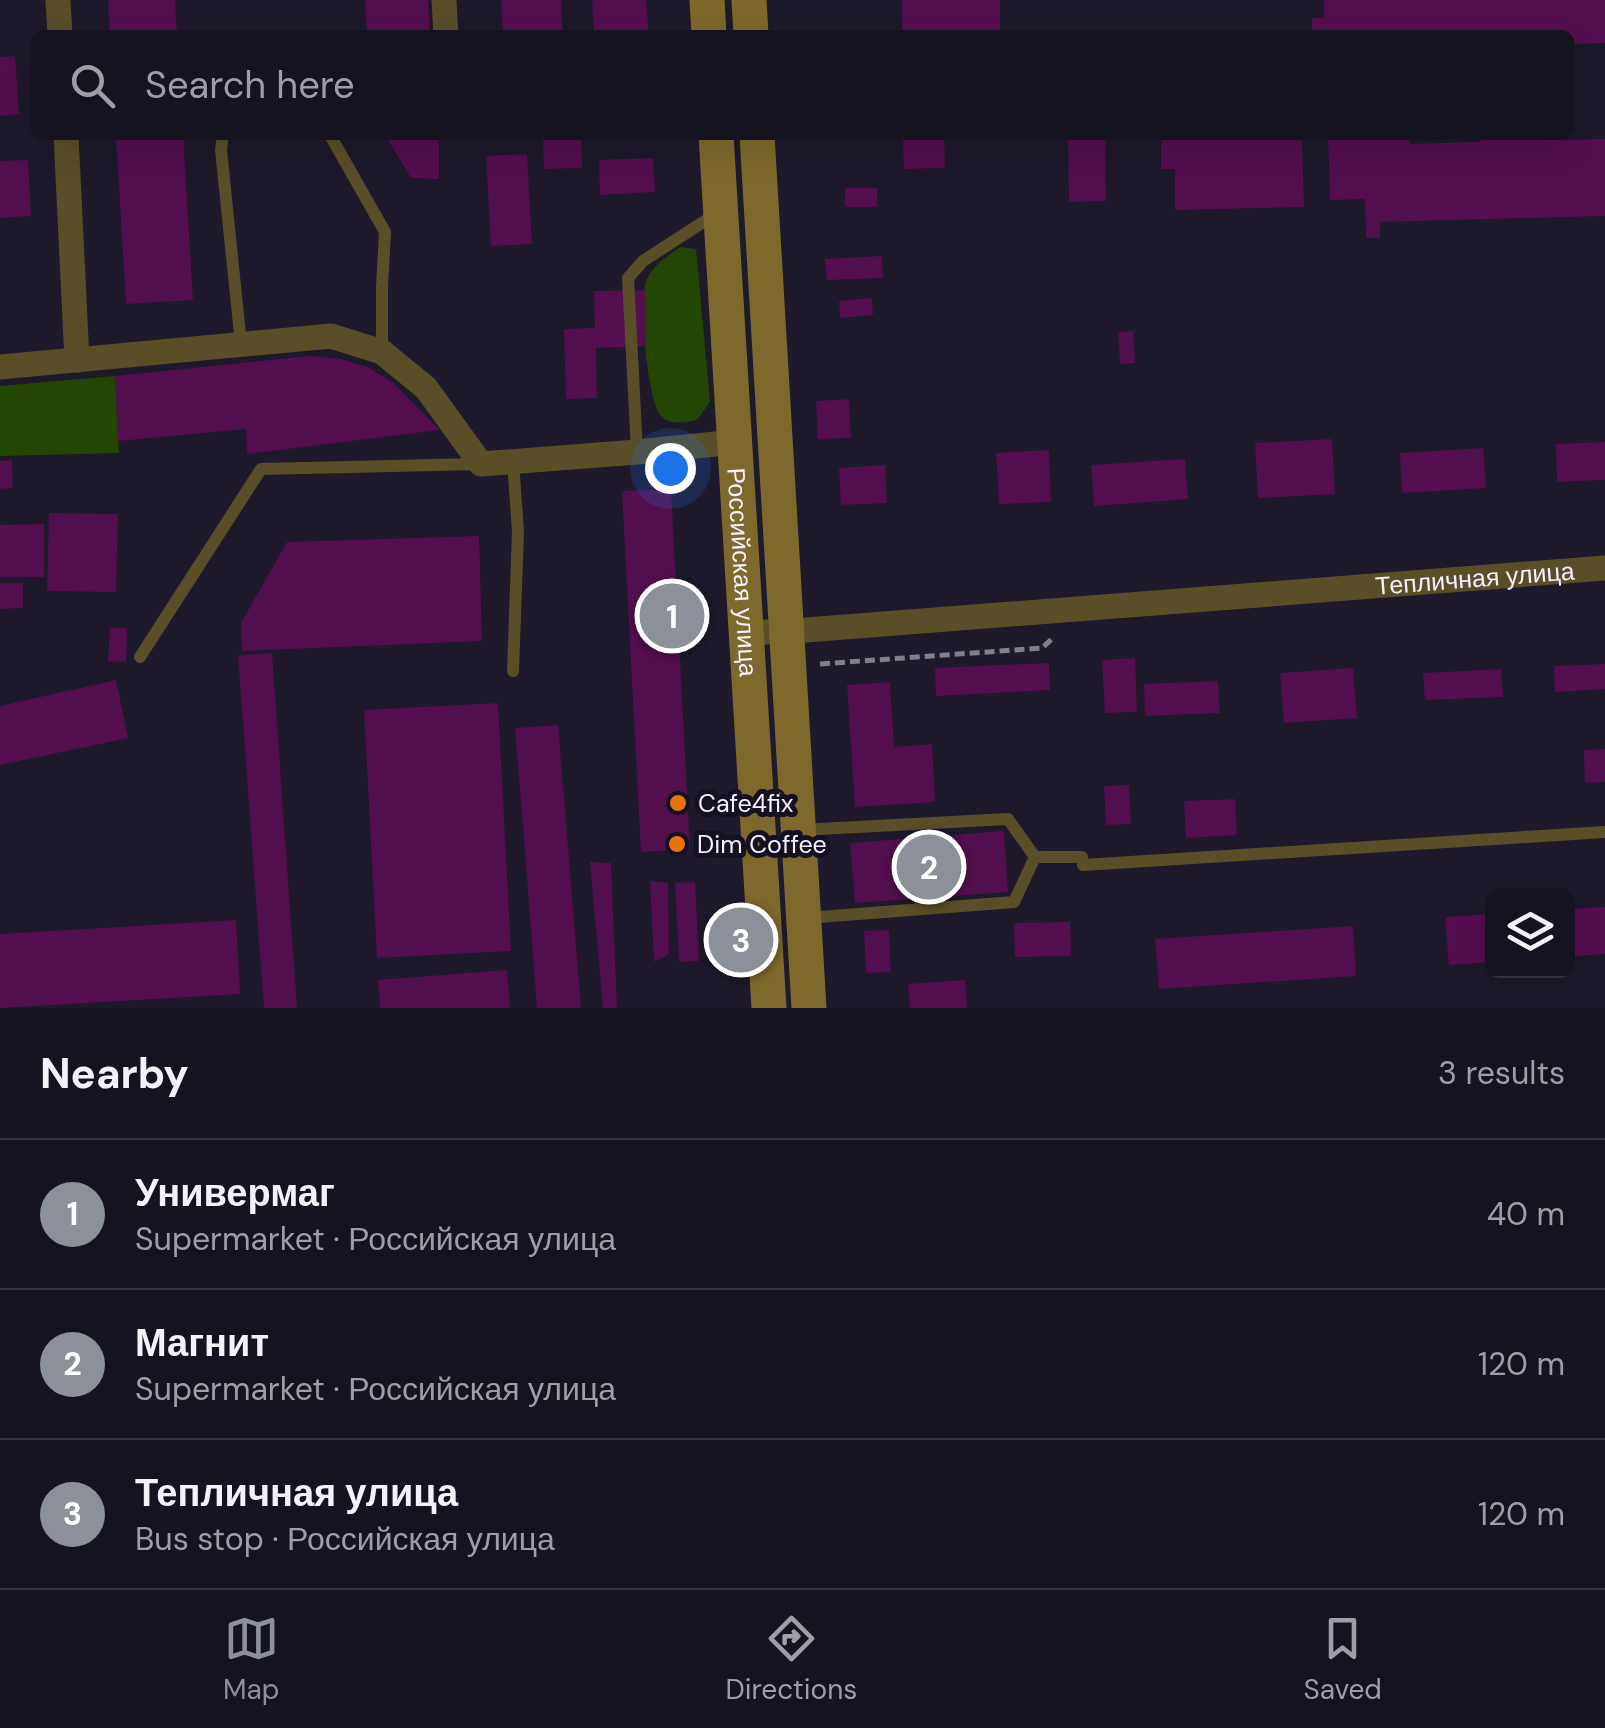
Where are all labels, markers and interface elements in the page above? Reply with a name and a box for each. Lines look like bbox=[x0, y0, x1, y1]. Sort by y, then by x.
search box bbox=[30, 30, 1575, 140]
icon: search bbox=[65, 58, 120, 113]
text: Search here bbox=[145, 60, 355, 110]
your location bbox=[645, 443, 696, 494]
street label: Российская улица bbox=[719, 467, 765, 678]
street label: Тепличная улица bbox=[1374, 554, 1576, 603]
pin: 1 bbox=[640, 578, 704, 654]
place label: Cafe4fix bbox=[698, 787, 793, 820]
marker: Cafe4fix bbox=[667, 792, 689, 814]
place label: Dim Coffee bbox=[697, 828, 827, 861]
pin: 2 bbox=[896, 830, 962, 904]
marker: Dim Coffee bbox=[666, 833, 688, 855]
map controls bbox=[1485, 888, 1575, 978]
button: layers bbox=[1485, 888, 1575, 978]
pin: 3 bbox=[708, 902, 774, 978]
text: Nearby bbox=[40, 1046, 189, 1101]
text: 3 results bbox=[1438, 1052, 1565, 1094]
text: Универмаг bbox=[135, 1168, 335, 1218]
text: 1 bbox=[67, 1193, 78, 1235]
text: 40 m bbox=[1487, 1193, 1565, 1235]
text: Supermarket · Российская улица bbox=[135, 1218, 616, 1260]
text: Магнит bbox=[135, 1318, 269, 1368]
text: 2 bbox=[63, 1343, 82, 1385]
text: 120 m bbox=[1478, 1343, 1565, 1385]
text: Supermarket · Российская улица bbox=[135, 1368, 616, 1410]
text: Тепличная улица bbox=[135, 1468, 458, 1518]
text: 3 bbox=[63, 1493, 82, 1535]
text: 120 m bbox=[1478, 1493, 1565, 1535]
text: Bus stop · Российская улица bbox=[135, 1518, 555, 1560]
tab: Map bbox=[223, 1611, 279, 1708]
tab: Directions bbox=[726, 1611, 857, 1708]
tab: Saved bbox=[1303, 1611, 1382, 1708]

